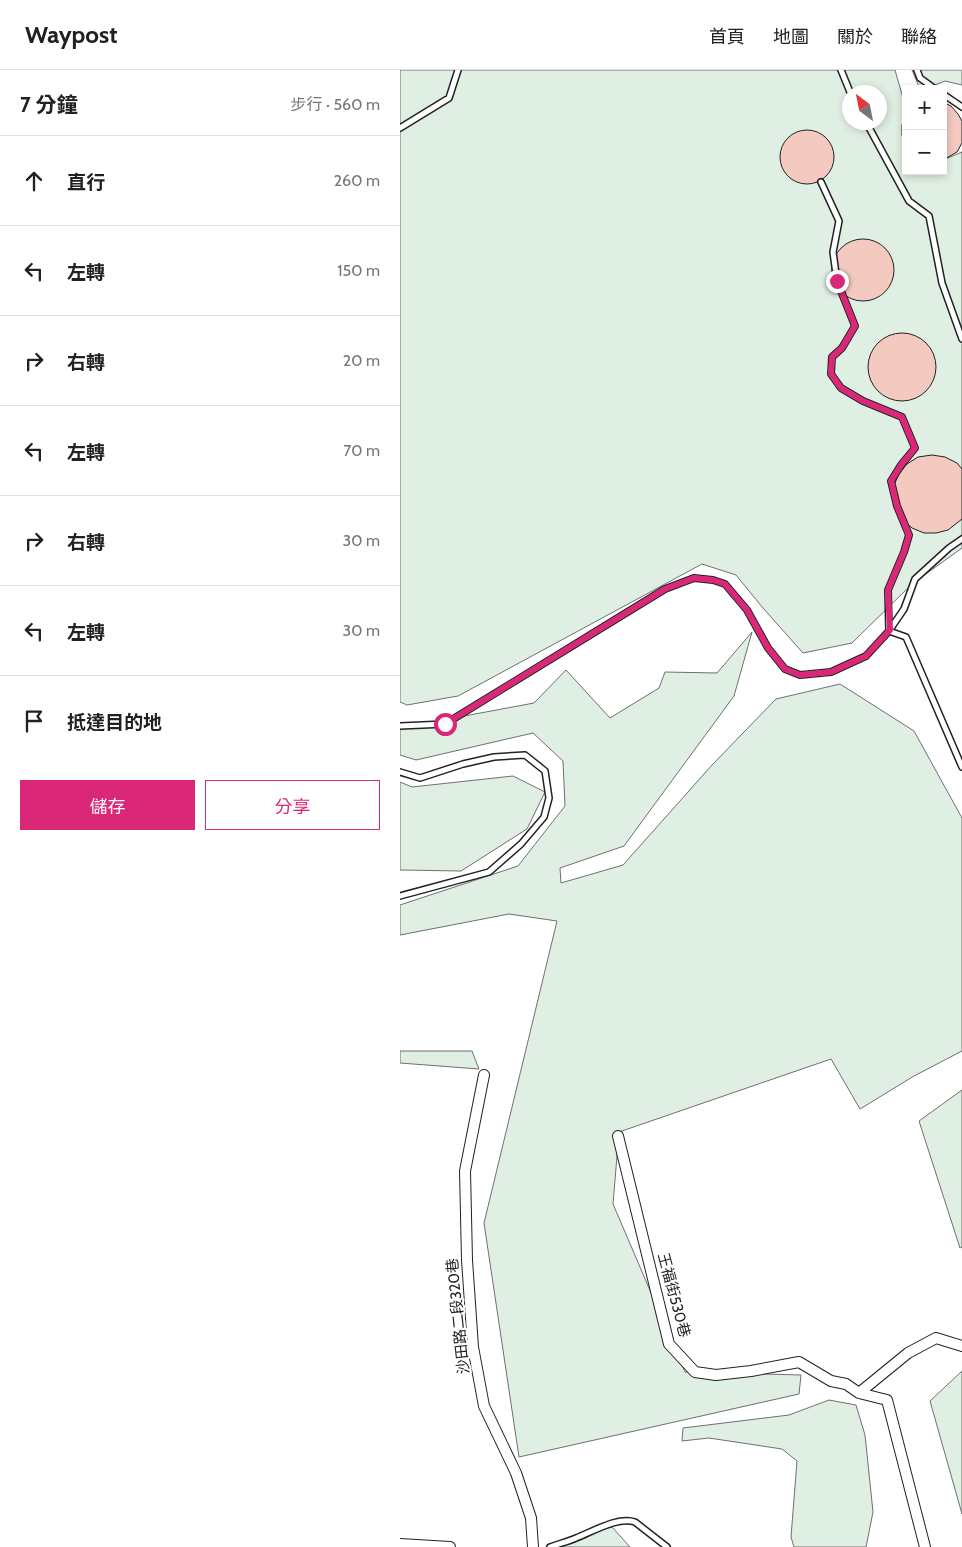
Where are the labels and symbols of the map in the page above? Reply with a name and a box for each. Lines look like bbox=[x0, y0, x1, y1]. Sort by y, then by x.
north arrow bbox=[842, 85, 887, 130]
route end bbox=[826, 270, 849, 293]
route start bbox=[434, 713, 457, 736]
street label: 王福街530巷 bbox=[654, 1251, 694, 1339]
street label: 沙田路二段320巷 bbox=[443, 1257, 473, 1375]

